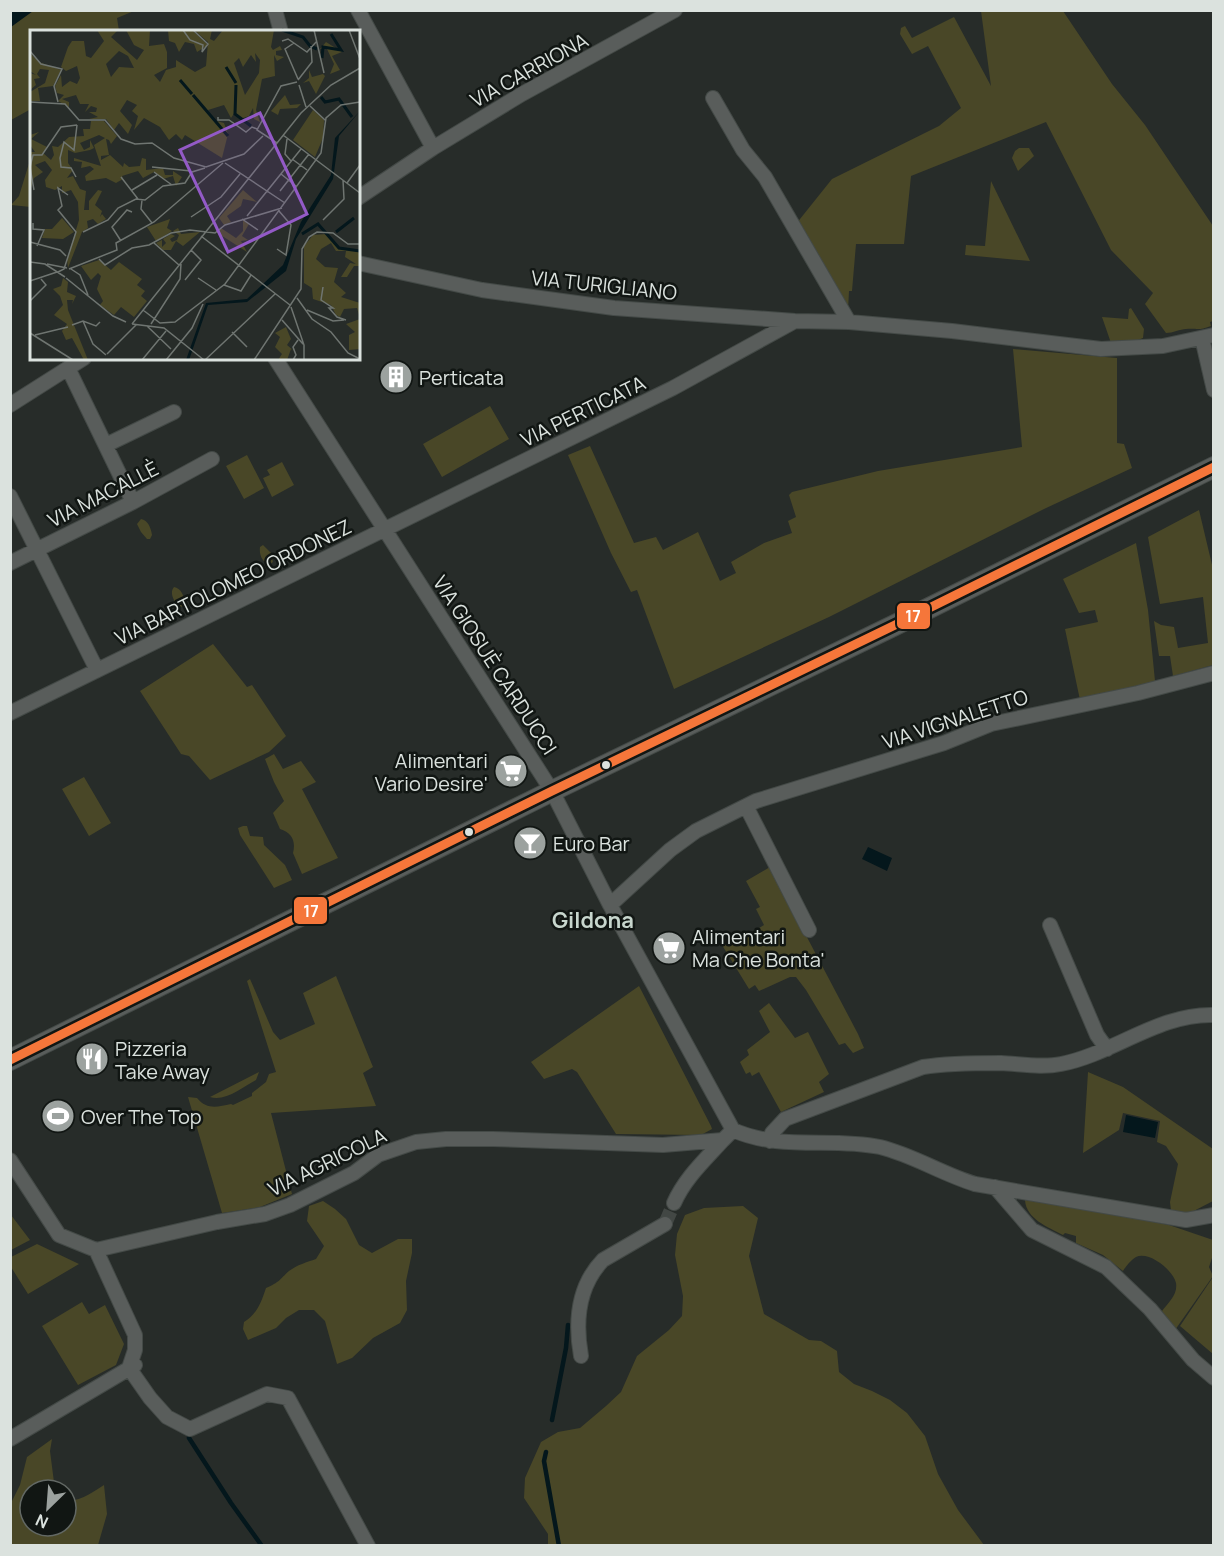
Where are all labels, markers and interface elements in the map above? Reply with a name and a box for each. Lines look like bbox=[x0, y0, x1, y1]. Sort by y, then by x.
street label: VIA CARRIONA bbox=[465, 26, 593, 113]
inset map bbox=[30, 30, 360, 360]
street label: VIA TURIGLIANO bbox=[530, 264, 678, 306]
building icon: Perticata bbox=[378, 359, 414, 395]
place label: Perticata bbox=[419, 364, 504, 391]
street label: VIA PERTICATA bbox=[516, 369, 650, 453]
street label: VIA MACALLÈ bbox=[43, 455, 163, 533]
street label: VIA BARTOLOMEO ORDONEZ bbox=[110, 513, 356, 651]
street label: VIA GIOSUÈ CARDUCCI bbox=[427, 570, 563, 760]
line badge: 17 bbox=[896, 602, 931, 630]
text: 17 bbox=[905, 605, 921, 627]
street label: VIA VIGNALETTO bbox=[879, 683, 1031, 755]
place label: Alimentari Vario Desire' bbox=[375, 747, 488, 797]
supermarket icon: Alimentari Vario Desire' bbox=[493, 753, 529, 789]
unlabelled marker bbox=[600, 759, 612, 771]
bar icon: Euro Bar bbox=[512, 825, 548, 861]
unlabelled marker bbox=[463, 826, 475, 838]
place label: Euro Bar bbox=[553, 830, 630, 857]
line badge: 17 bbox=[293, 896, 328, 925]
text: 17 bbox=[303, 900, 319, 922]
district label: Gildona bbox=[552, 905, 634, 935]
place label: Alimentari Ma Che Bonta' bbox=[692, 923, 825, 973]
supermarket icon: Alimentari Ma Che Bonta' bbox=[651, 930, 687, 966]
place label: Pizzeria Take Away bbox=[115, 1035, 210, 1085]
restaurant icon: Pizzeria Take Away bbox=[74, 1041, 110, 1077]
sports icon: Over The Top bbox=[40, 1098, 76, 1134]
place label: Over The Top bbox=[81, 1103, 202, 1130]
street label: VIA AGRICOLA bbox=[263, 1122, 391, 1202]
north arrow bbox=[18, 1478, 78, 1538]
text: N bbox=[32, 1509, 52, 1534]

